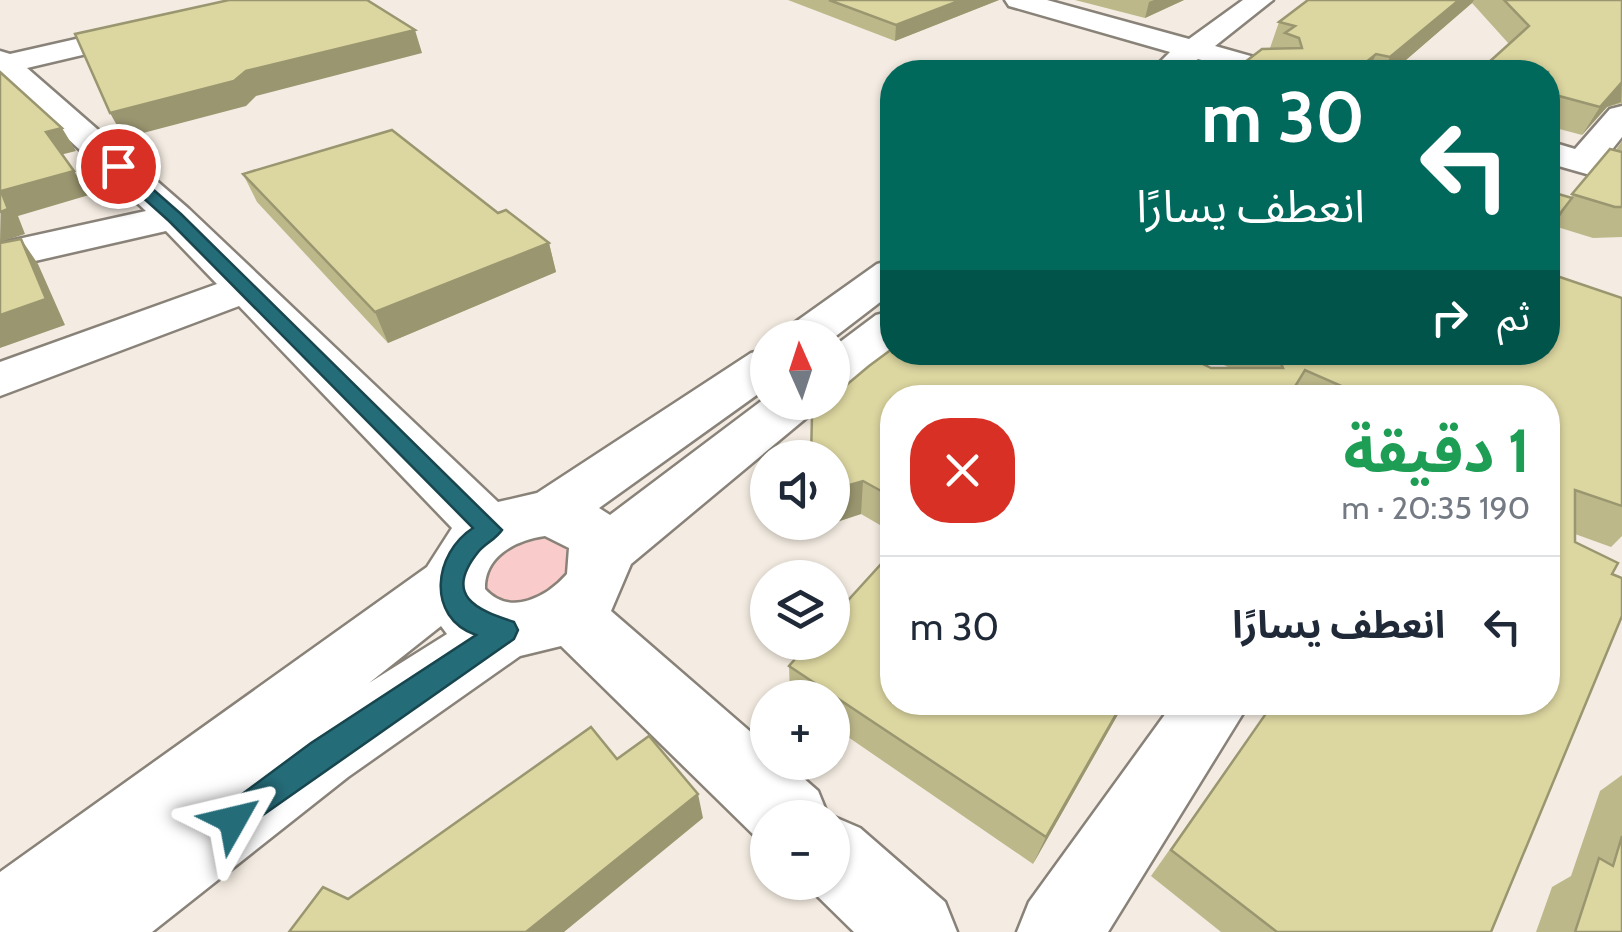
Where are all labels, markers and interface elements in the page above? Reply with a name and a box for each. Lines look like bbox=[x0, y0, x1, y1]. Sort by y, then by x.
text: 30 m bbox=[1201, 74, 1365, 160]
icon: left bbox=[1400, 100, 1530, 230]
pin bbox=[76, 124, 161, 209]
icon: arrive bbox=[91, 139, 146, 194]
text: انعطف يسارًا bbox=[1136, 179, 1365, 233]
icon: right bbox=[1422, 290, 1477, 345]
text: ثم bbox=[1497, 293, 1530, 340]
north arrow bbox=[750, 320, 850, 420]
map controls bbox=[750, 320, 850, 900]
text: 1 دقيقة bbox=[1343, 414, 1530, 487]
button: close bbox=[910, 418, 1015, 523]
button: sound bbox=[750, 440, 850, 540]
text: 190 m · 20:35 bbox=[1341, 488, 1530, 527]
button: layers bbox=[750, 560, 850, 660]
icon: left bbox=[1475, 599, 1530, 654]
text: انعطف يسارًا bbox=[1232, 601, 1445, 648]
text: 30 m bbox=[910, 603, 999, 650]
button: + bbox=[750, 680, 850, 780]
position arrow bbox=[181, 768, 285, 872]
button: − bbox=[750, 800, 850, 900]

